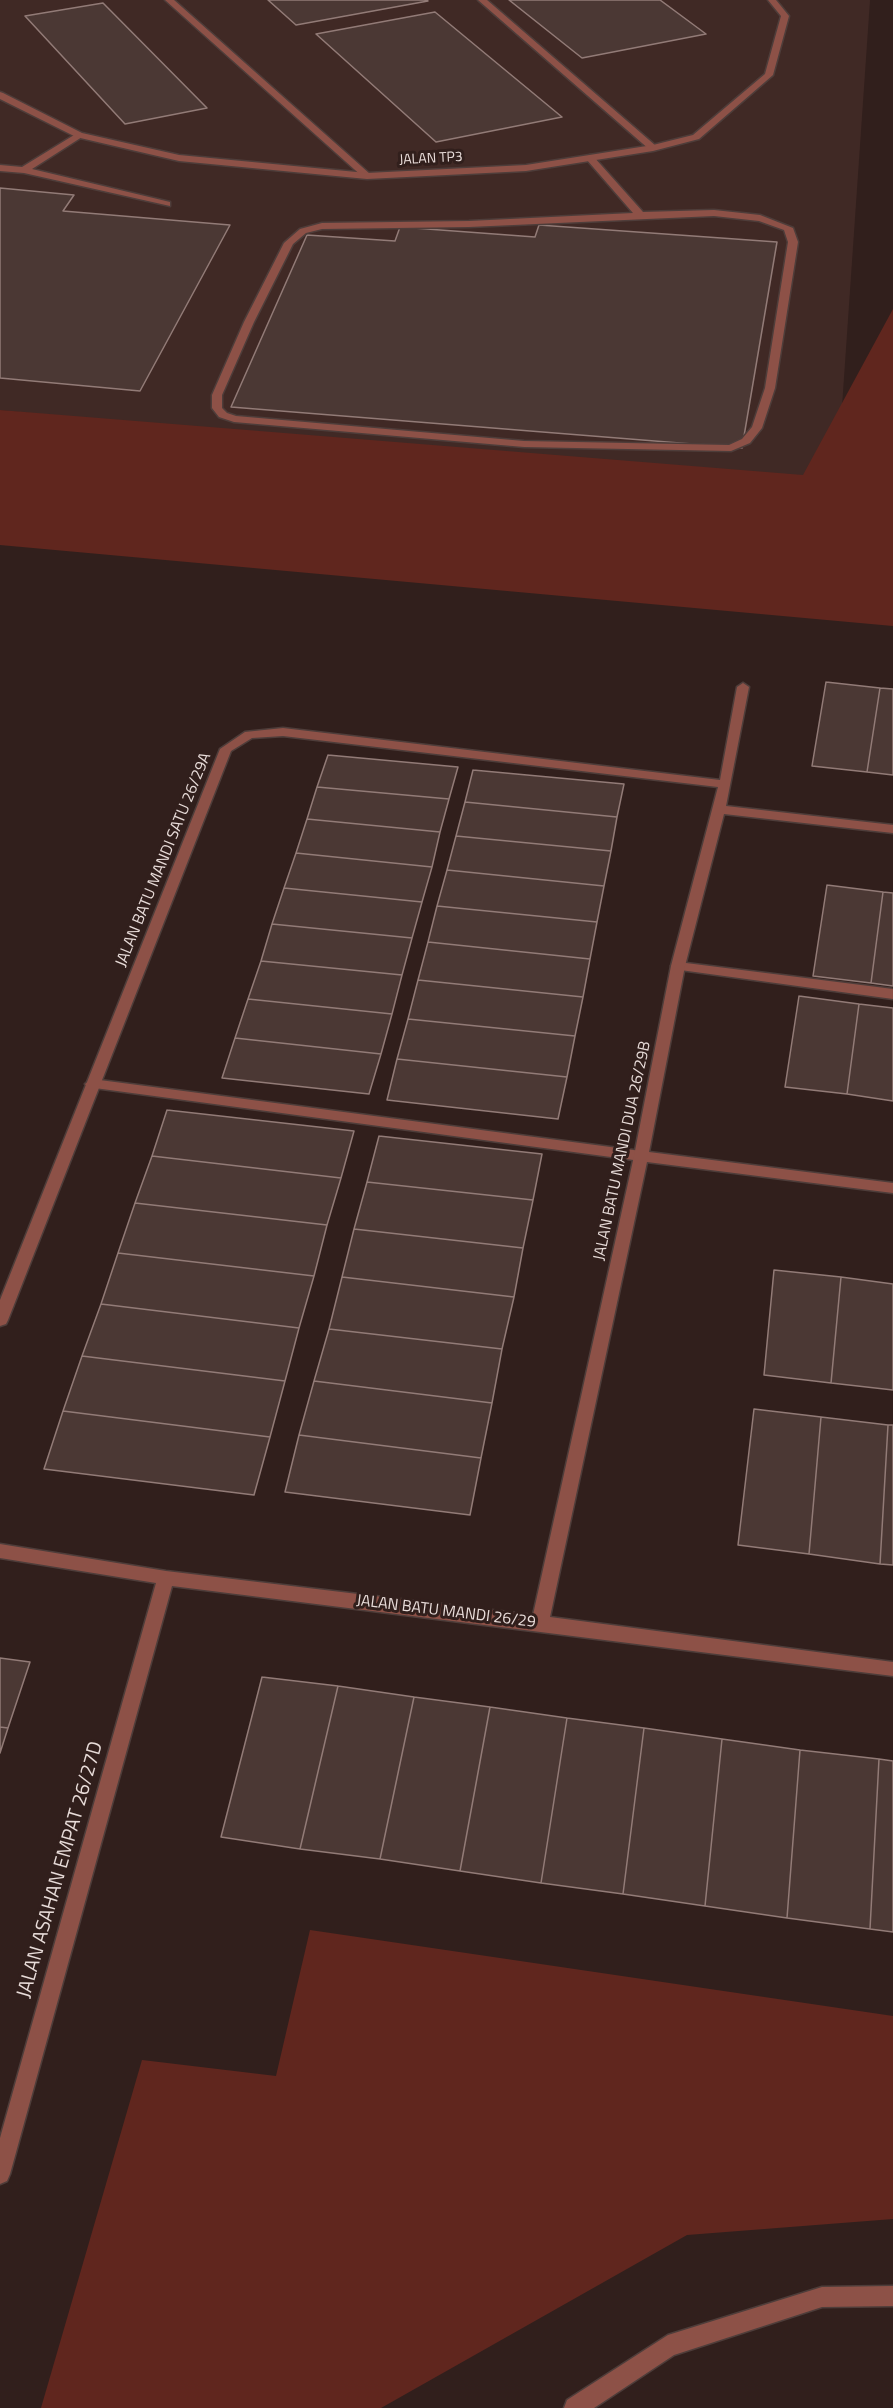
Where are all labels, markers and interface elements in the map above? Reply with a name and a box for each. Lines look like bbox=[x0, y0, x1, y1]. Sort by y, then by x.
street label: JALAN TP3 bbox=[399, 149, 463, 169]
street label: JALAN BATU MANDI SATU 26/29A bbox=[112, 750, 216, 970]
street label: JALAN BATU MANDI DUA 26/29B bbox=[590, 1040, 656, 1262]
street label: JALAN BATU MANDI 26/29 bbox=[355, 1591, 537, 1633]
street label: JALAN ASAHAN EMPAT 26/27D bbox=[13, 1739, 109, 2001]

